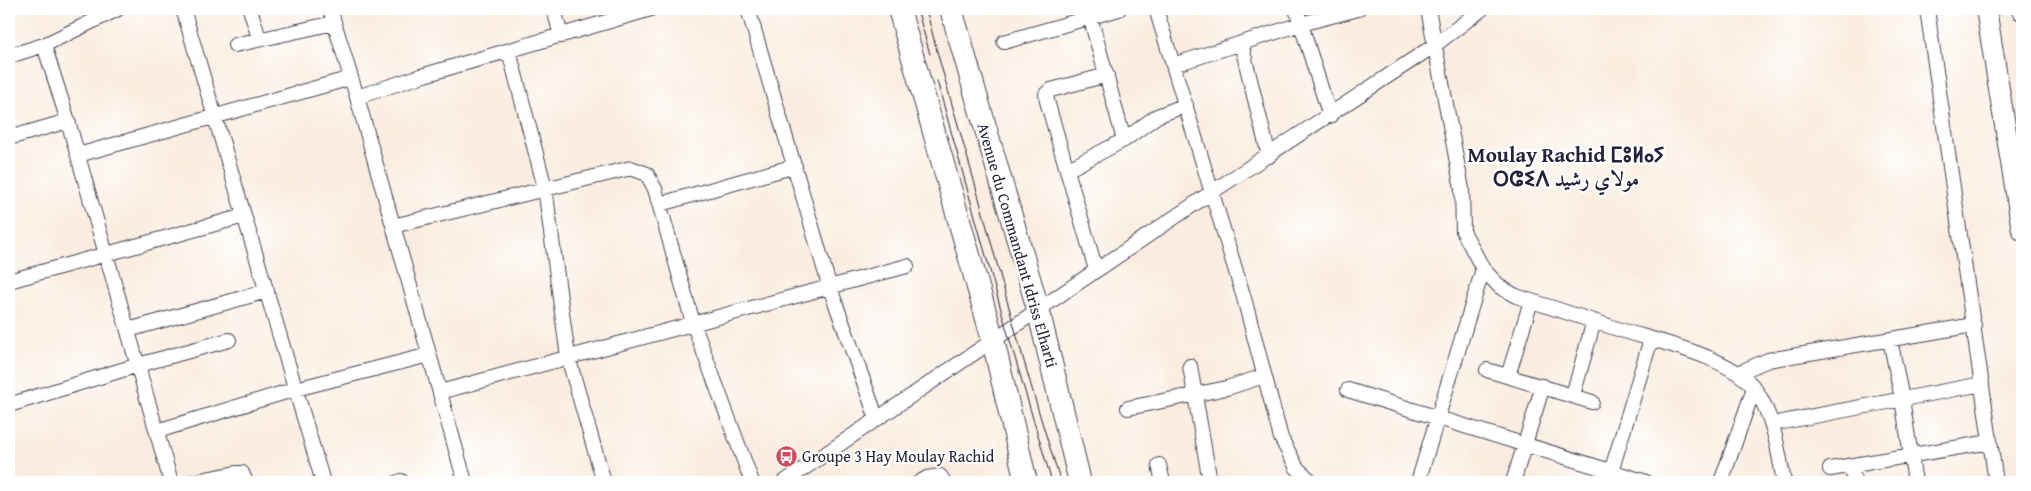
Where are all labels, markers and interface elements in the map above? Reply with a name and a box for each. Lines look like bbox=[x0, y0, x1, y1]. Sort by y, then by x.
street label: Avenue du Commandant Idriss Elharti bbox=[971, 120, 1065, 371]
district label: Moulay Rachid ⵎⵓⵍⴰⵢ ⵔⵛⵉⴷ مولاي رشيد bbox=[1468, 139, 1665, 196]
bus stop icon: Groupe 3 Hay Moulay Rachid bbox=[774, 444, 798, 468]
place label: Groupe 3 Hay Moulay Rachid bbox=[802, 444, 995, 468]

